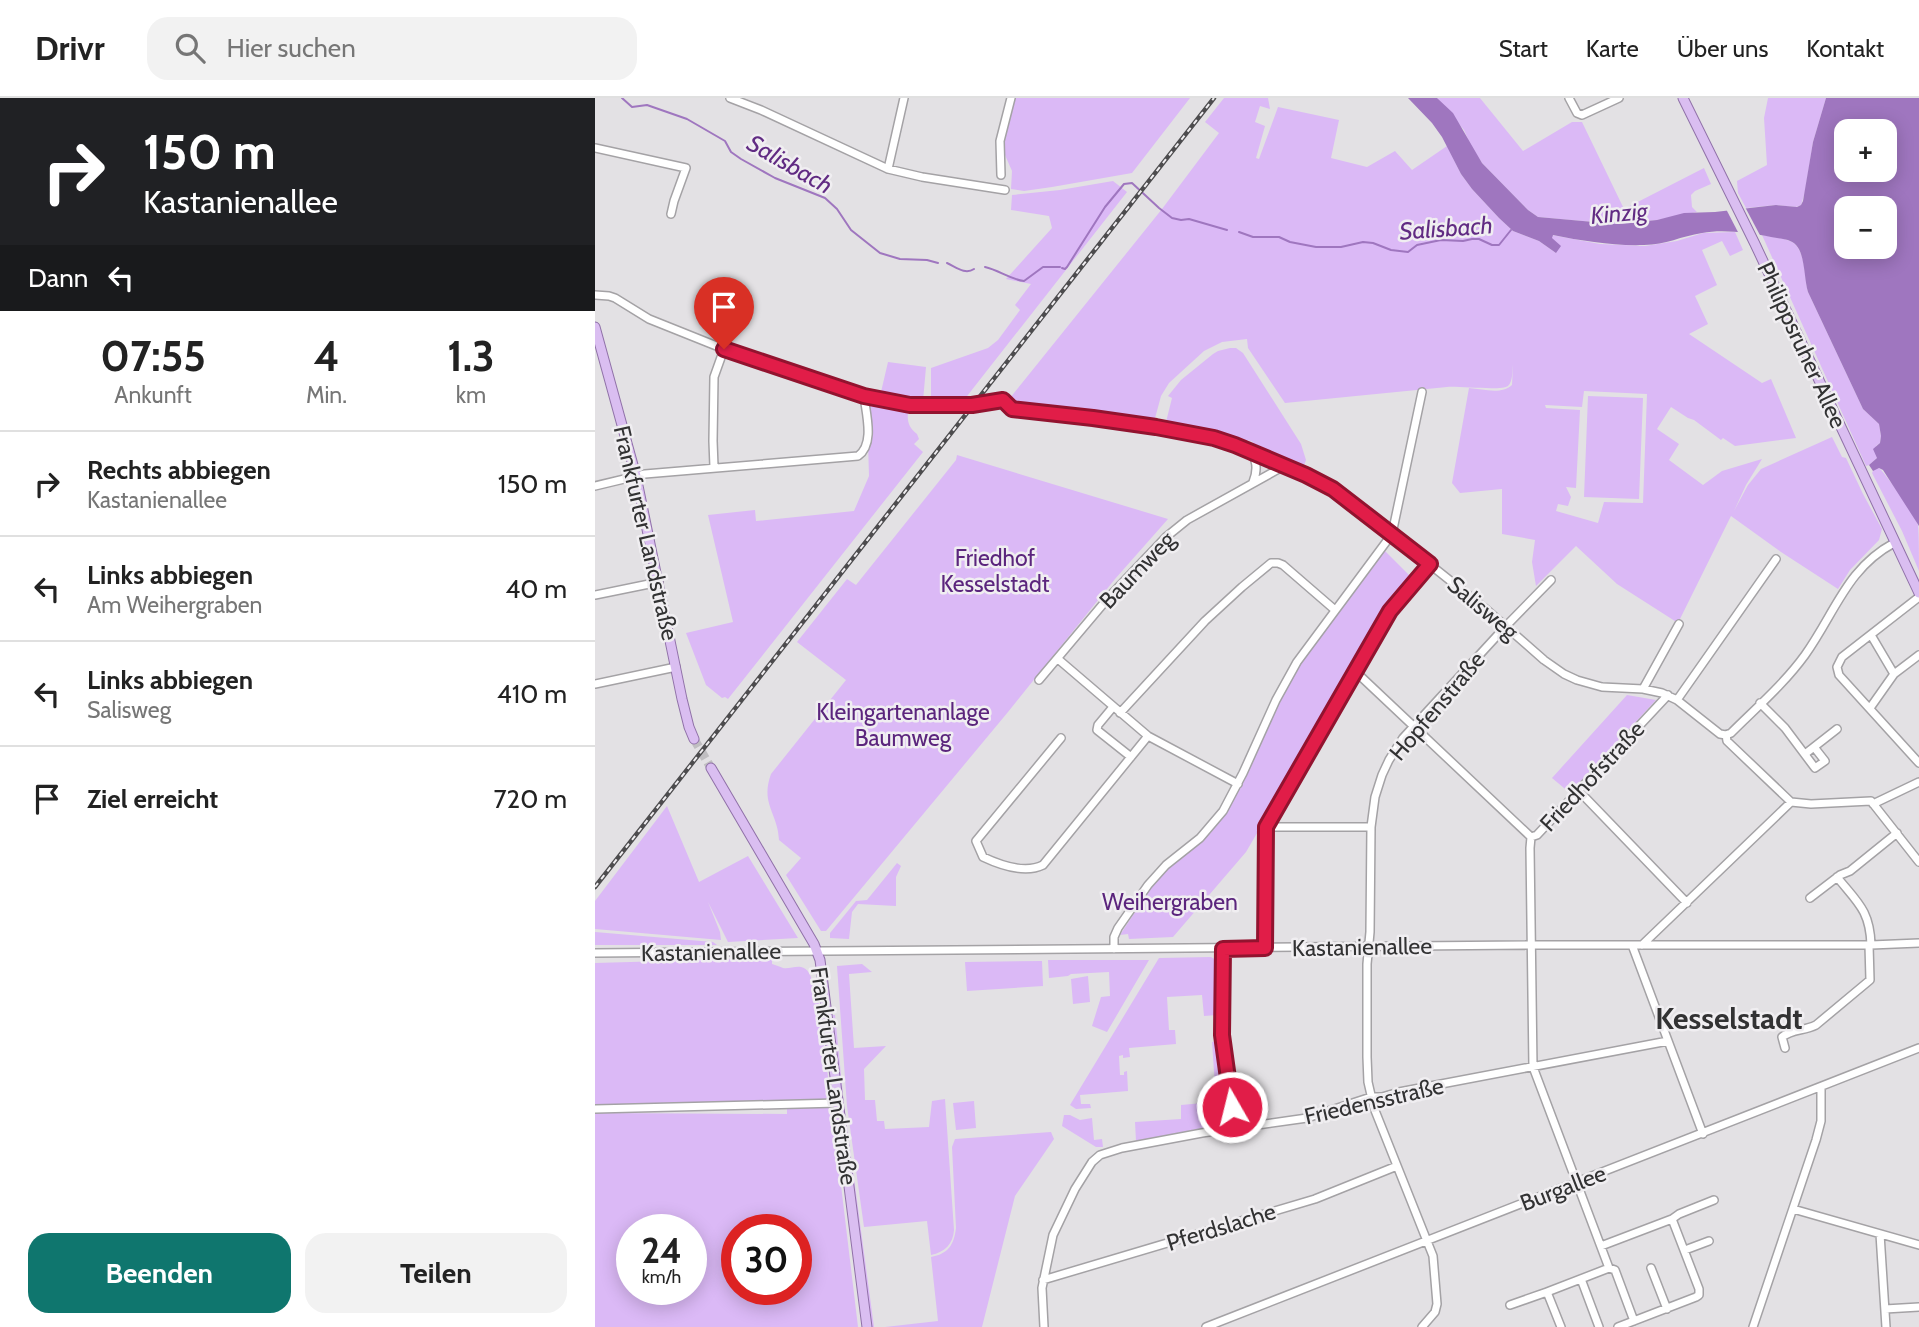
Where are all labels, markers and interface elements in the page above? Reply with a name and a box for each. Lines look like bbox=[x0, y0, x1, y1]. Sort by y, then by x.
search box bbox=[147, 17, 637, 80]
text: Drivr bbox=[35, 28, 105, 68]
icon: search bbox=[171, 29, 209, 67]
text: Hier suchen bbox=[227, 32, 356, 64]
text: Start bbox=[1499, 34, 1548, 63]
text: Karte bbox=[1586, 34, 1639, 63]
text: Über uns bbox=[1677, 34, 1768, 63]
text: Kontakt bbox=[1806, 34, 1884, 63]
map controls bbox=[1834, 119, 1897, 259]
button: + bbox=[1834, 119, 1897, 182]
text: 150 m bbox=[143, 122, 276, 181]
icon: right bbox=[28, 126, 119, 217]
water label: Salisbach bbox=[742, 128, 838, 200]
text: Kastanienallee bbox=[143, 182, 338, 221]
water label: Kinzig bbox=[1589, 196, 1650, 230]
button: − bbox=[1834, 196, 1897, 259]
water label: Salisbach bbox=[1398, 210, 1494, 246]
street label: Philippsruher Allee bbox=[1751, 257, 1853, 433]
icon: left bbox=[102, 259, 140, 297]
text: Dann bbox=[28, 262, 88, 294]
pin bbox=[694, 277, 754, 349]
icon: arrive bbox=[705, 288, 743, 326]
text: 07:55 bbox=[100, 330, 206, 382]
text: 4 bbox=[313, 330, 340, 382]
text: 1.3 bbox=[447, 330, 495, 382]
text: Ankunft bbox=[114, 381, 192, 409]
text: Min. bbox=[306, 381, 347, 409]
text: km bbox=[456, 381, 486, 409]
street label: Frankfurter Landstraße bbox=[608, 423, 684, 643]
text: Rechts abbiegen bbox=[87, 454, 271, 486]
icon: right bbox=[28, 465, 66, 503]
text: 150 m bbox=[498, 468, 567, 500]
text: Kastanienallee bbox=[87, 486, 227, 514]
street label: Baumweg bbox=[1093, 525, 1181, 614]
park label: Friedhof Kesselstadt bbox=[940, 544, 1050, 598]
text: Links abbiegen bbox=[87, 559, 253, 591]
icon: left bbox=[28, 570, 66, 608]
street label: Salisweg bbox=[1442, 570, 1525, 646]
text: 40 m bbox=[505, 573, 567, 605]
text: Am Weihergraben bbox=[87, 591, 262, 619]
street label: Hopfenstraße bbox=[1383, 646, 1491, 766]
text: Links abbiegen bbox=[87, 664, 253, 696]
icon: left bbox=[28, 675, 66, 713]
text: 410 m bbox=[497, 678, 567, 710]
text: Salisweg bbox=[87, 696, 171, 724]
park label: Kleingartenanlage Baumweg bbox=[816, 698, 990, 752]
street label: Friedhofstraße bbox=[1534, 715, 1650, 837]
icon: arrive bbox=[28, 780, 66, 818]
text: Ziel erreicht bbox=[87, 783, 218, 815]
text: 720 m bbox=[493, 783, 567, 815]
park label: Weihergraben bbox=[1102, 888, 1238, 916]
street label: Kastanienallee bbox=[1292, 932, 1432, 962]
street label: Kastanienallee bbox=[641, 937, 781, 967]
street label: Frankfurter Landstraße bbox=[805, 965, 863, 1187]
district label: Kesselstadt bbox=[1655, 1000, 1803, 1037]
position arrow bbox=[1195, 1070, 1269, 1144]
street label: Friedensstraße bbox=[1302, 1071, 1447, 1131]
street label: Burgallee bbox=[1516, 1159, 1610, 1217]
street label: Pferdslache bbox=[1163, 1197, 1279, 1257]
speed limit sign: 30 bbox=[721, 1214, 812, 1305]
text: 24 bbox=[641, 1229, 682, 1272]
button: Beenden bbox=[28, 1233, 291, 1313]
button: Teilen bbox=[305, 1233, 567, 1313]
text: km/h bbox=[642, 1266, 681, 1288]

